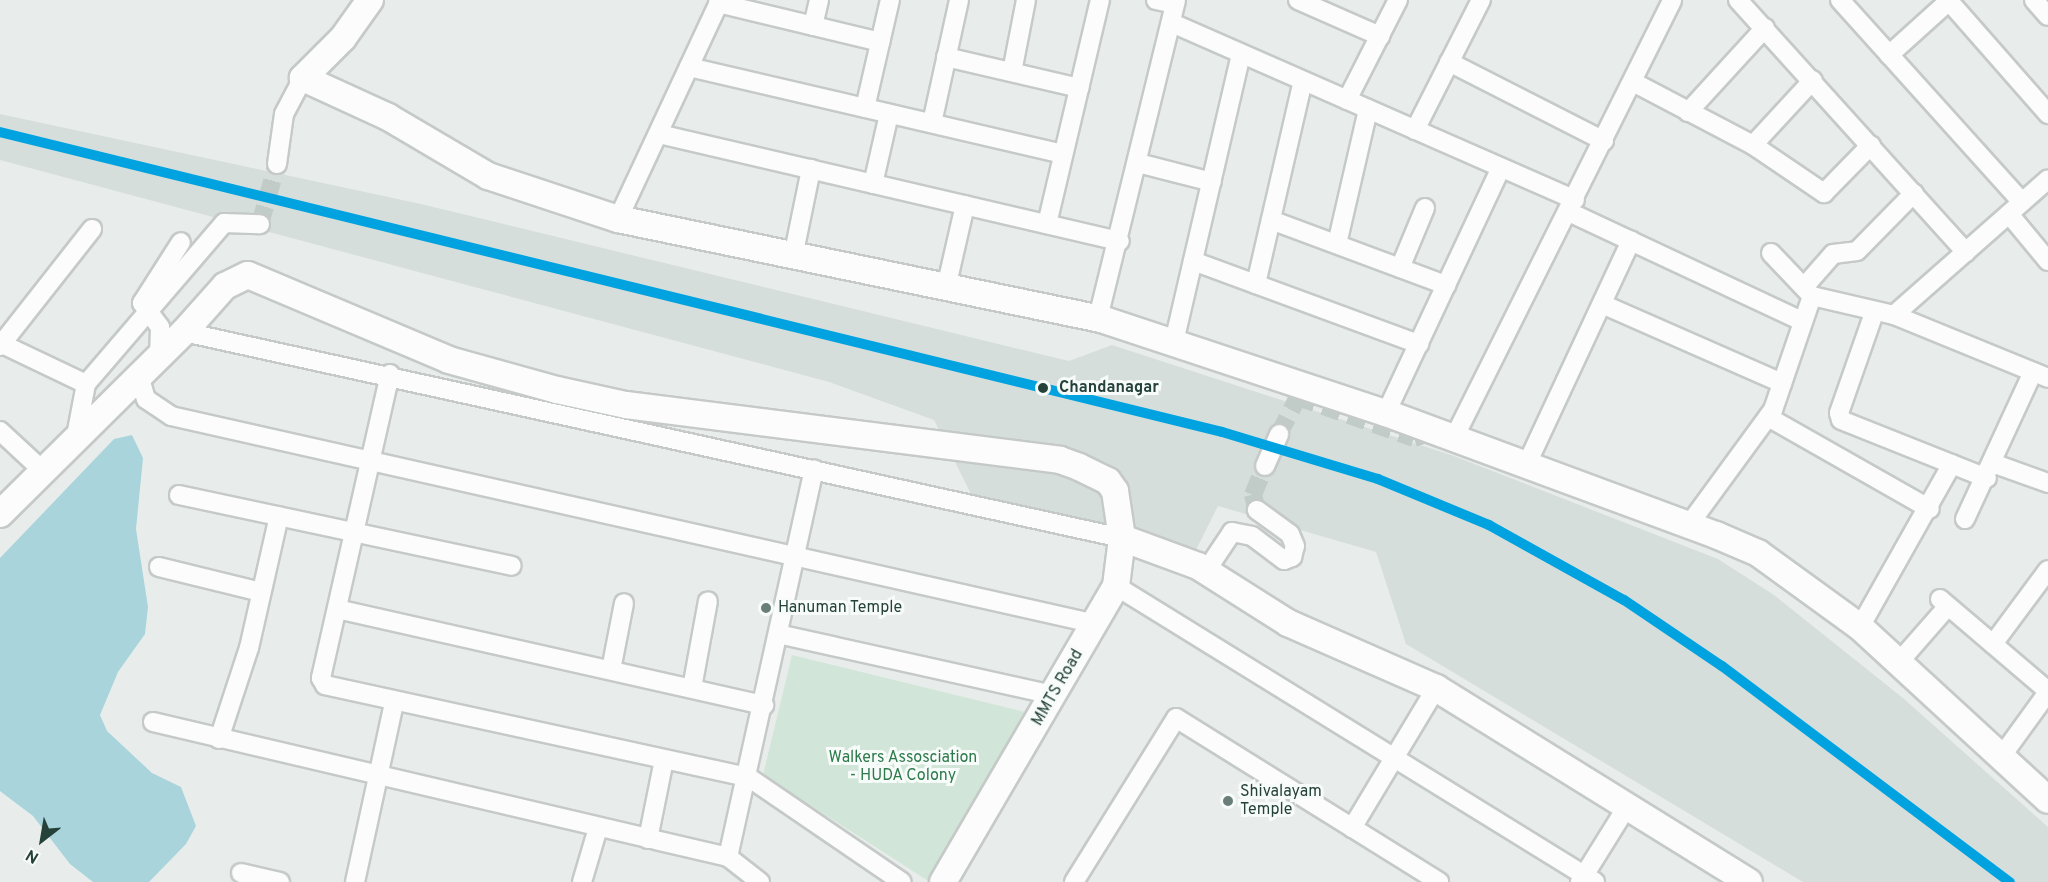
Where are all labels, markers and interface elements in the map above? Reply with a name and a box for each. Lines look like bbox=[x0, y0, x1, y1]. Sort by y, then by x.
marker: Chandanagar bbox=[1032, 377, 1054, 399]
place label: Chandanagar bbox=[1059, 378, 1159, 398]
place label: Hanuman Temple bbox=[778, 598, 903, 618]
marker: Hanuman Temple bbox=[759, 601, 773, 615]
street label: MMTS Road bbox=[1028, 646, 1088, 730]
park label: Walkers Assosciation - HUDA Colony bbox=[828, 748, 978, 786]
place label: Shivalayam Temple bbox=[1240, 782, 1322, 820]
marker: Shivalayam Temple bbox=[1221, 794, 1235, 808]
north arrow bbox=[12, 810, 72, 870]
text: N bbox=[23, 844, 43, 867]

